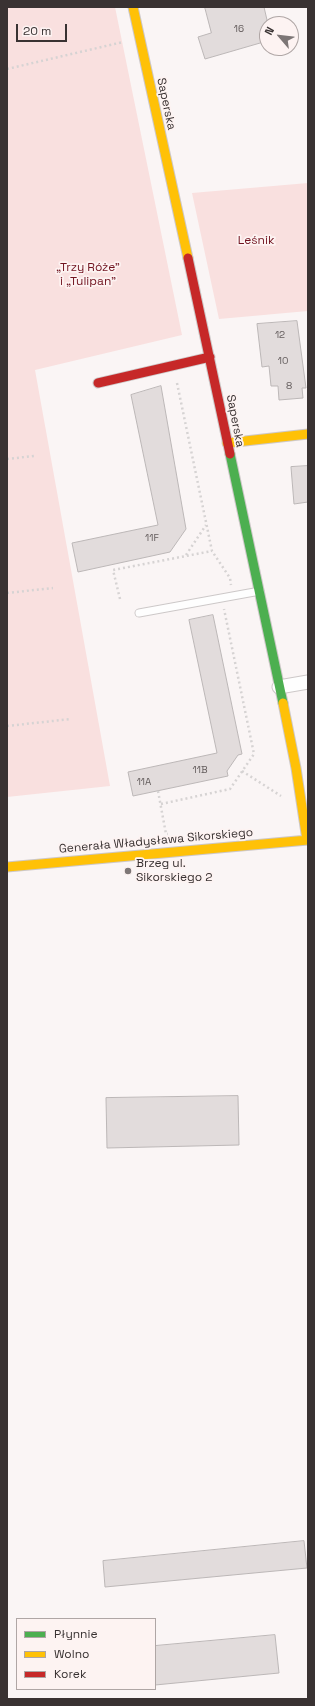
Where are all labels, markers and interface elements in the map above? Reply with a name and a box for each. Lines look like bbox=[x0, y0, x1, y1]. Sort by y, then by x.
scale bar bbox=[18, 16, 69, 42]
north arrow bbox=[259, 16, 299, 56]
text: 20 m bbox=[23, 23, 51, 39]
house number: 16 bbox=[234, 23, 244, 35]
text: N bbox=[261, 24, 277, 37]
street label: Saperska bbox=[153, 77, 179, 131]
park label: Leśnik bbox=[238, 234, 274, 248]
park label: „Trzy Róże” i „Tulipan” bbox=[56, 261, 120, 289]
house number: 12 bbox=[275, 329, 285, 341]
house number: 10 bbox=[278, 355, 288, 367]
house number: 8 bbox=[286, 380, 292, 392]
street label: Saperska bbox=[223, 394, 247, 448]
house number: 11F bbox=[145, 532, 159, 544]
house number: 11B bbox=[193, 764, 207, 776]
house number: 11A bbox=[137, 776, 151, 788]
street label: Generała Władysława Sikorskiego bbox=[58, 825, 254, 857]
place label: Brzeg ul. Sikorskiego 2 bbox=[136, 857, 213, 885]
marker: Brzeg ul. Sikorskiego 2 bbox=[123, 866, 133, 876]
legend bbox=[16, 1618, 156, 1690]
text: Płynnie bbox=[54, 1626, 98, 1642]
text: Wolno bbox=[54, 1646, 89, 1662]
text: Korek bbox=[54, 1666, 86, 1682]

